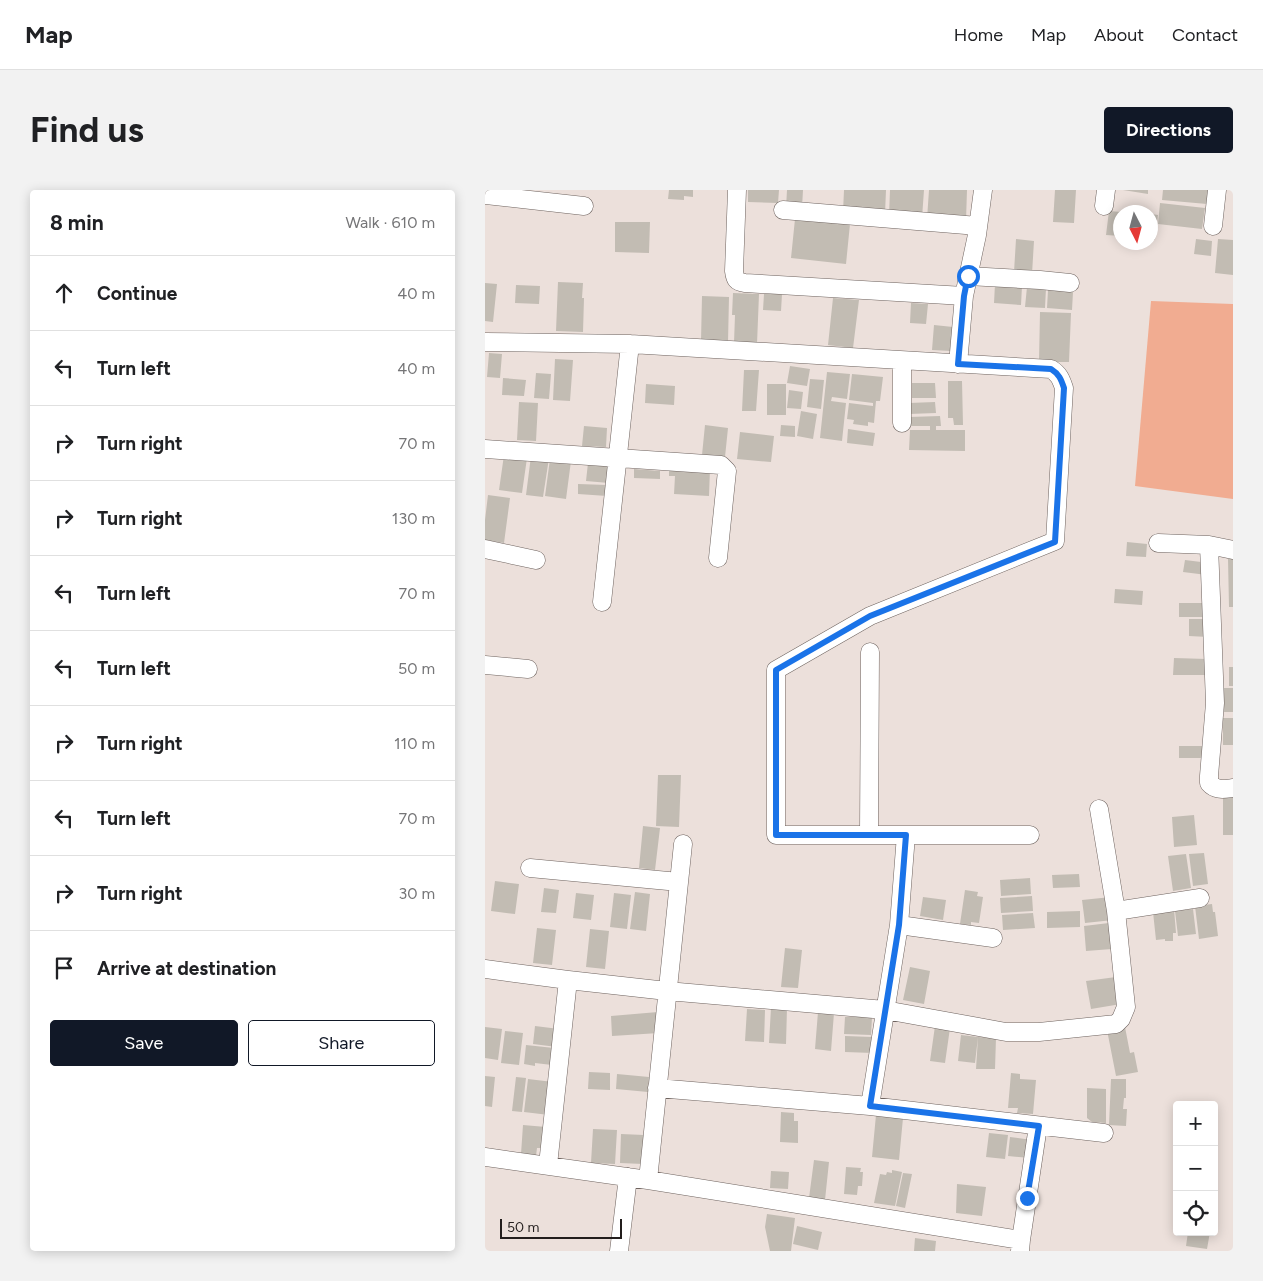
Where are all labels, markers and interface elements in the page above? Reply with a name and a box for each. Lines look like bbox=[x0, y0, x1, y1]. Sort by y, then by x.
text: Map bbox=[25, 20, 73, 49]
text: Home bbox=[954, 24, 1003, 46]
text: Map bbox=[1031, 24, 1066, 46]
text: About bbox=[1094, 24, 1144, 46]
text: Contact bbox=[1172, 24, 1238, 46]
button: Directions bbox=[1104, 107, 1233, 153]
text: Find us bbox=[30, 109, 144, 151]
north arrow bbox=[1113, 205, 1158, 250]
text: 8 min bbox=[50, 210, 104, 235]
text: Walk · 610 m bbox=[345, 213, 435, 232]
route start bbox=[957, 265, 980, 288]
icon: ahead bbox=[50, 279, 78, 307]
text: Continue bbox=[97, 282, 177, 305]
text: 40 m bbox=[397, 284, 435, 303]
icon: left bbox=[50, 354, 78, 382]
text: Turn left bbox=[97, 357, 171, 380]
text: 40 m bbox=[397, 359, 435, 378]
icon: right bbox=[50, 429, 78, 457]
text: Turn right bbox=[97, 432, 183, 455]
text: 70 m bbox=[399, 434, 435, 453]
icon: right bbox=[50, 504, 78, 532]
text: Turn right bbox=[97, 507, 183, 530]
text: 130 m bbox=[392, 509, 435, 528]
icon: left bbox=[50, 579, 78, 607]
text: Turn left bbox=[97, 582, 171, 605]
text: 70 m bbox=[399, 584, 435, 603]
icon: left bbox=[50, 654, 78, 682]
text: Turn left bbox=[97, 657, 171, 680]
text: 50 m bbox=[398, 659, 435, 678]
icon: right bbox=[50, 729, 78, 757]
text: Turn right bbox=[97, 732, 183, 755]
text: 110 m bbox=[394, 734, 435, 753]
icon: left bbox=[50, 804, 78, 832]
text: Turn left bbox=[97, 807, 171, 830]
text: 70 m bbox=[399, 809, 435, 828]
icon: right bbox=[50, 879, 78, 907]
text: Turn right bbox=[97, 882, 183, 905]
text: 30 m bbox=[398, 884, 435, 903]
icon: arrive bbox=[50, 954, 78, 982]
text: Arrive at destination bbox=[97, 957, 276, 980]
button: Save bbox=[50, 1020, 238, 1066]
button: Share bbox=[248, 1020, 435, 1066]
map controls bbox=[1173, 1101, 1218, 1236]
button: + bbox=[1173, 1101, 1218, 1146]
button: − bbox=[1173, 1146, 1218, 1191]
route end bbox=[1016, 1187, 1039, 1210]
button: locate bbox=[1173, 1191, 1218, 1236]
scale bar bbox=[500, 1216, 623, 1239]
text: 50 m bbox=[507, 1219, 539, 1236]

